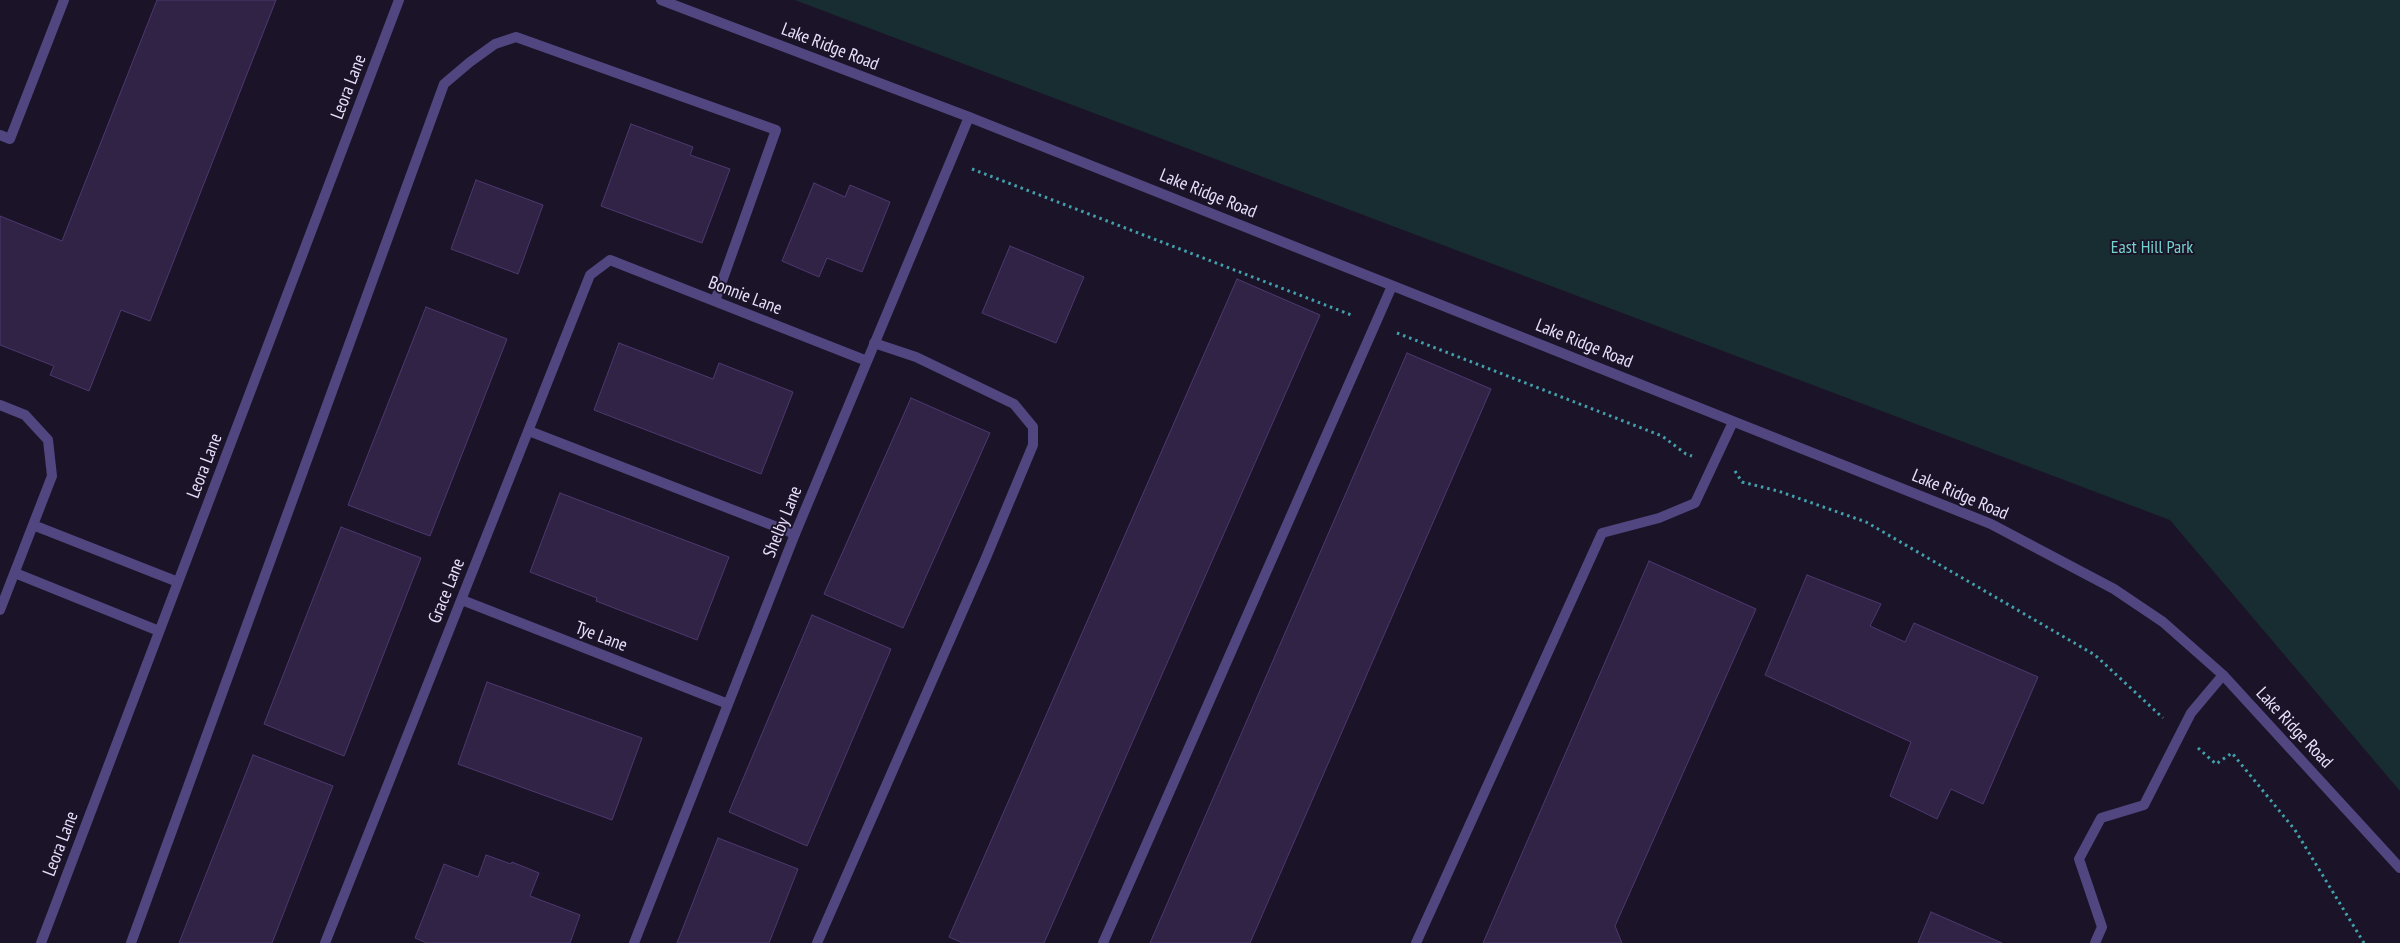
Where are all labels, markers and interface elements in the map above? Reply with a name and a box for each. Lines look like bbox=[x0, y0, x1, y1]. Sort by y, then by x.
street label: Lake Ridge Road bbox=[778, 19, 882, 75]
street label: Leora Lane bbox=[327, 52, 371, 122]
street label: Lake Ridge Road bbox=[1156, 165, 1260, 223]
park label: East Hill Park bbox=[2111, 237, 2193, 259]
street label: Bonnie Lane bbox=[705, 272, 785, 320]
street label: Lake Ridge Road bbox=[1532, 315, 1636, 373]
street label: Leora Lane bbox=[183, 431, 227, 501]
street label: Lake Ridge Road bbox=[1909, 465, 2011, 525]
street label: Shelby Lane bbox=[759, 483, 807, 561]
street label: Grace Lane bbox=[424, 555, 470, 627]
street label: Tye Lane bbox=[572, 617, 630, 657]
street label: Lake Ridge Road bbox=[2251, 683, 2337, 773]
street label: Leora Lane bbox=[39, 809, 83, 879]

